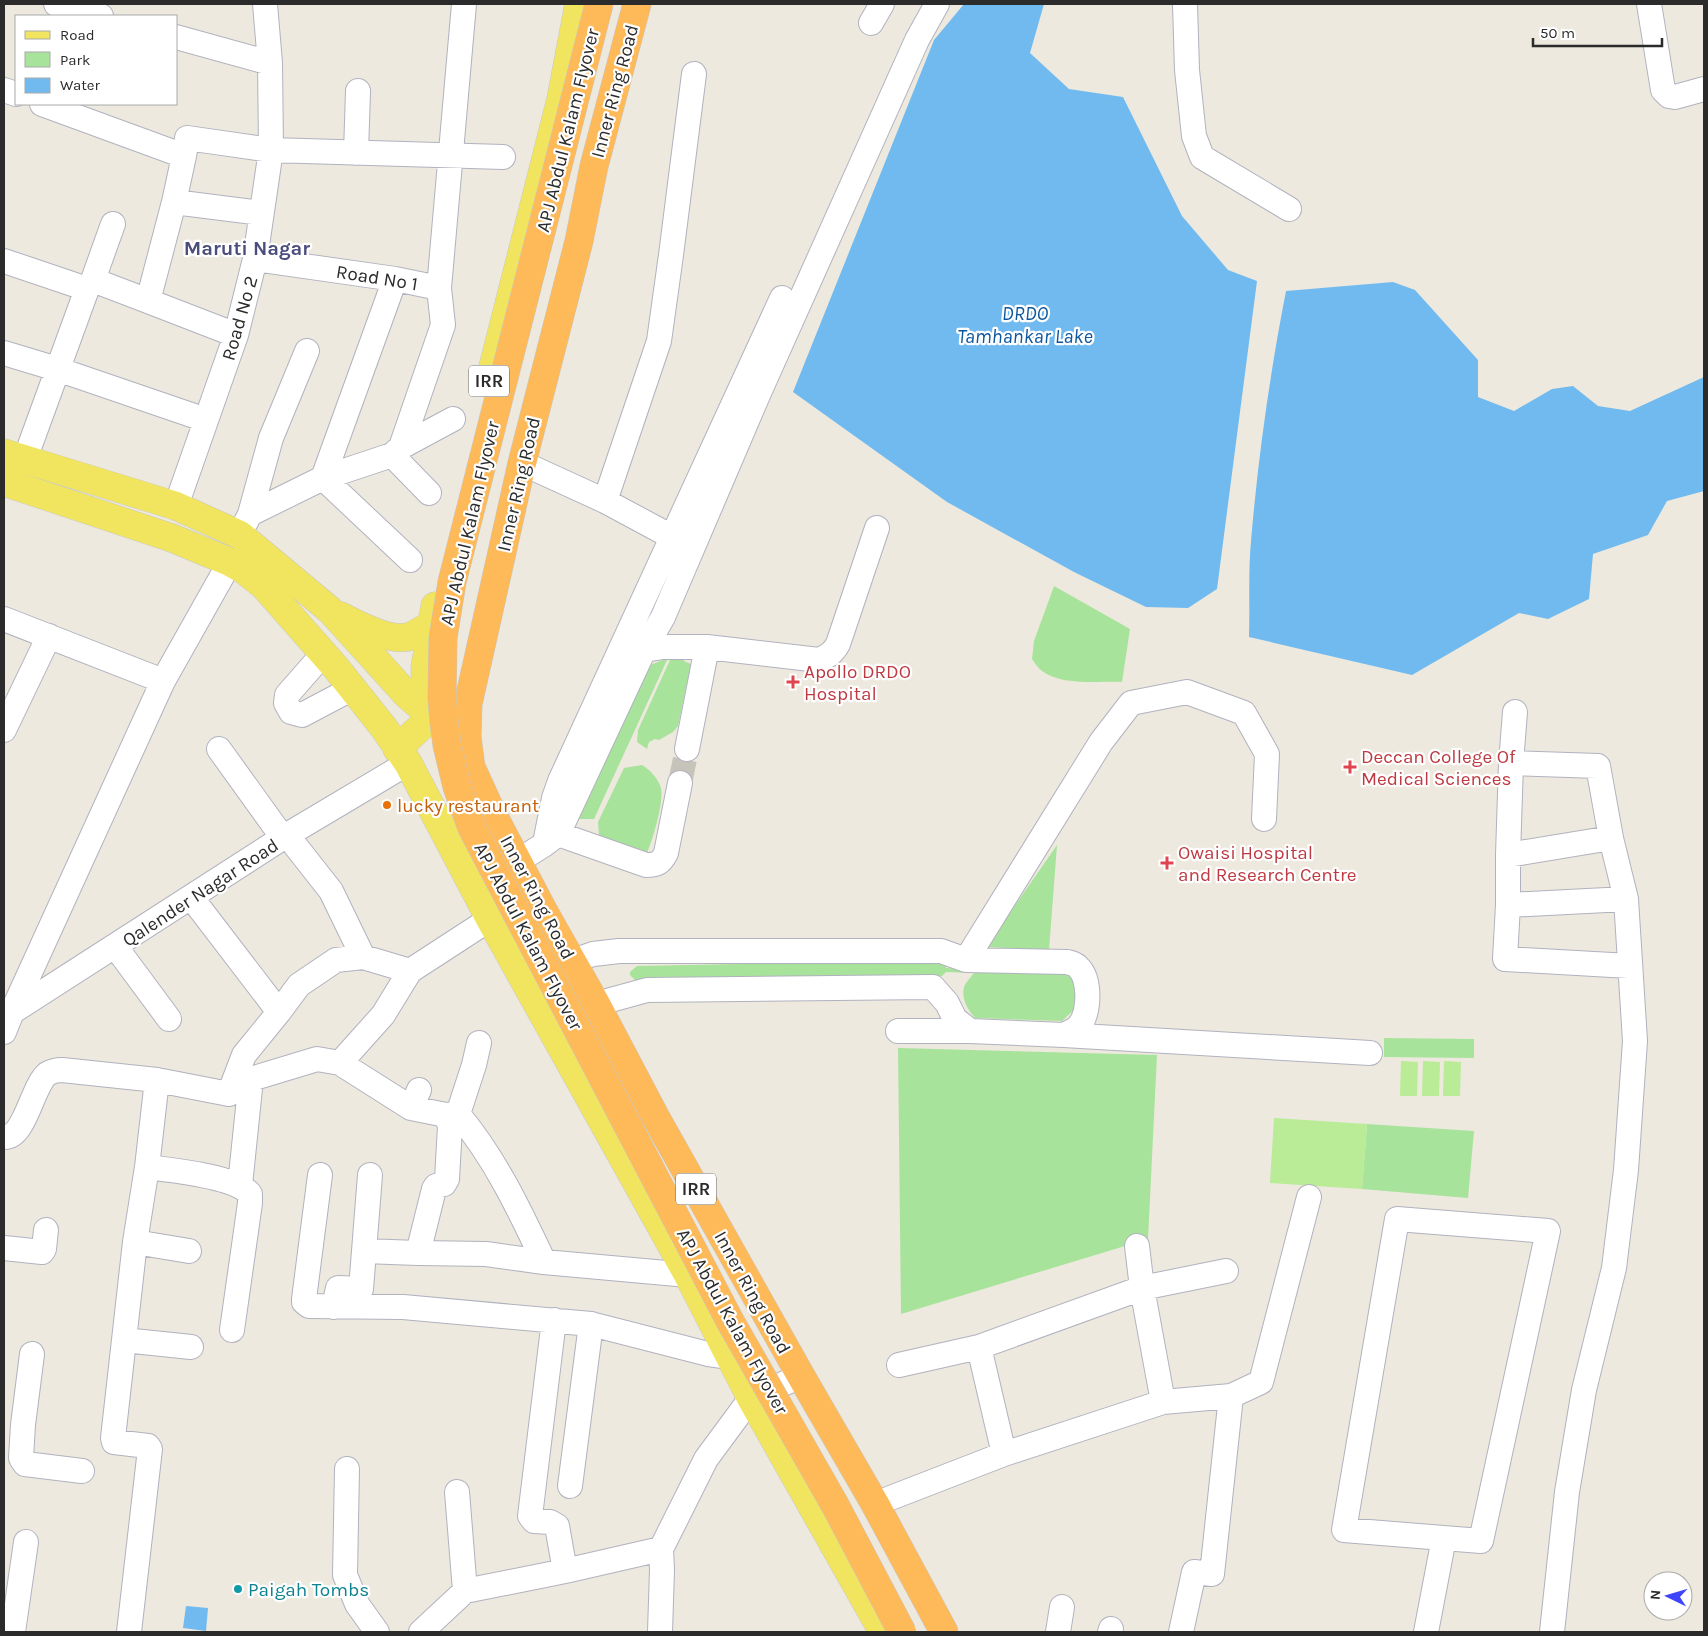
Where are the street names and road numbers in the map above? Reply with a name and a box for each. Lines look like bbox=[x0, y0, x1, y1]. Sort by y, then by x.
street label: Inner Ring Road bbox=[587, 22, 643, 160]
street label: APJ Abdul Kalam Flyover bbox=[532, 26, 604, 234]
street label: Road No 1 bbox=[334, 261, 419, 295]
street label: Road No 2 bbox=[217, 273, 263, 363]
road number: IRR bbox=[469, 366, 509, 396]
street label: Inner Ring Road bbox=[493, 415, 545, 554]
street label: APJ Abdul Kalam Flyover bbox=[436, 419, 504, 628]
street label: Inner Ring Road bbox=[495, 832, 579, 963]
street label: Qalender Nagar Road bbox=[118, 834, 283, 952]
street label: APJ Abdul Kalam Flyover bbox=[469, 839, 587, 1034]
road number: IRR bbox=[676, 1174, 716, 1204]
street label: APJ Abdul Kalam Flyover bbox=[672, 1225, 793, 1418]
street label: Inner Ring Road bbox=[709, 1227, 795, 1358]

